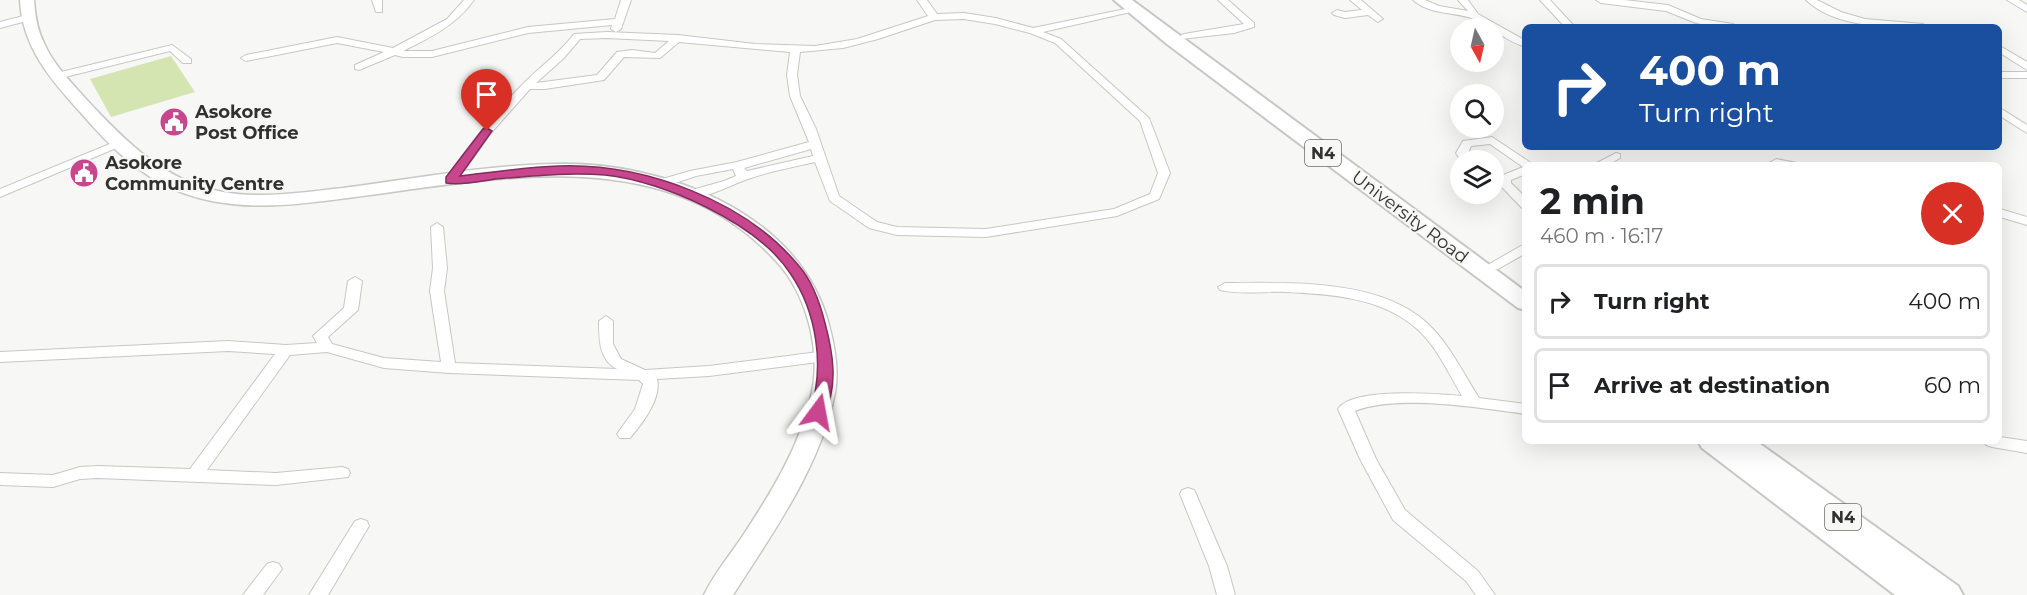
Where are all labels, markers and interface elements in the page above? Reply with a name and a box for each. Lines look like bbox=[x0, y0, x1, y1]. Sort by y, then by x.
north arrow bbox=[1450, 18, 1504, 72]
map controls bbox=[1450, 18, 1504, 204]
text: 400 m bbox=[1639, 44, 1781, 96]
icon: right bbox=[1540, 48, 1618, 126]
pin bbox=[461, 69, 512, 131]
icon: arrive bbox=[470, 78, 503, 111]
button: search bbox=[1450, 84, 1504, 138]
text: Turn right bbox=[1639, 96, 1774, 129]
place label: Asokore Post Office bbox=[194, 101, 299, 144]
public building icon: Asokore Post Office bbox=[158, 106, 190, 138]
road number: N4 bbox=[1305, 140, 1341, 166]
button: layers bbox=[1450, 150, 1504, 204]
place label: Asokore Community Centre bbox=[104, 152, 284, 195]
public building icon: Asokore Community Centre bbox=[68, 157, 100, 189]
street label: University Road bbox=[1347, 166, 1473, 268]
text: 2 min bbox=[1540, 179, 1645, 223]
button: close bbox=[1921, 182, 1984, 245]
text: 460 m · 16:17 bbox=[1540, 224, 1663, 248]
icon: right bbox=[1543, 285, 1576, 318]
text: Turn right bbox=[1594, 288, 1709, 315]
text: 400 m bbox=[1908, 288, 1981, 315]
icon: arrive bbox=[1543, 369, 1576, 402]
text: Arrive at destination bbox=[1594, 372, 1830, 399]
text: 60 m bbox=[1924, 372, 1981, 399]
position arrow bbox=[786, 380, 850, 444]
road number: N4 bbox=[1825, 504, 1861, 530]

